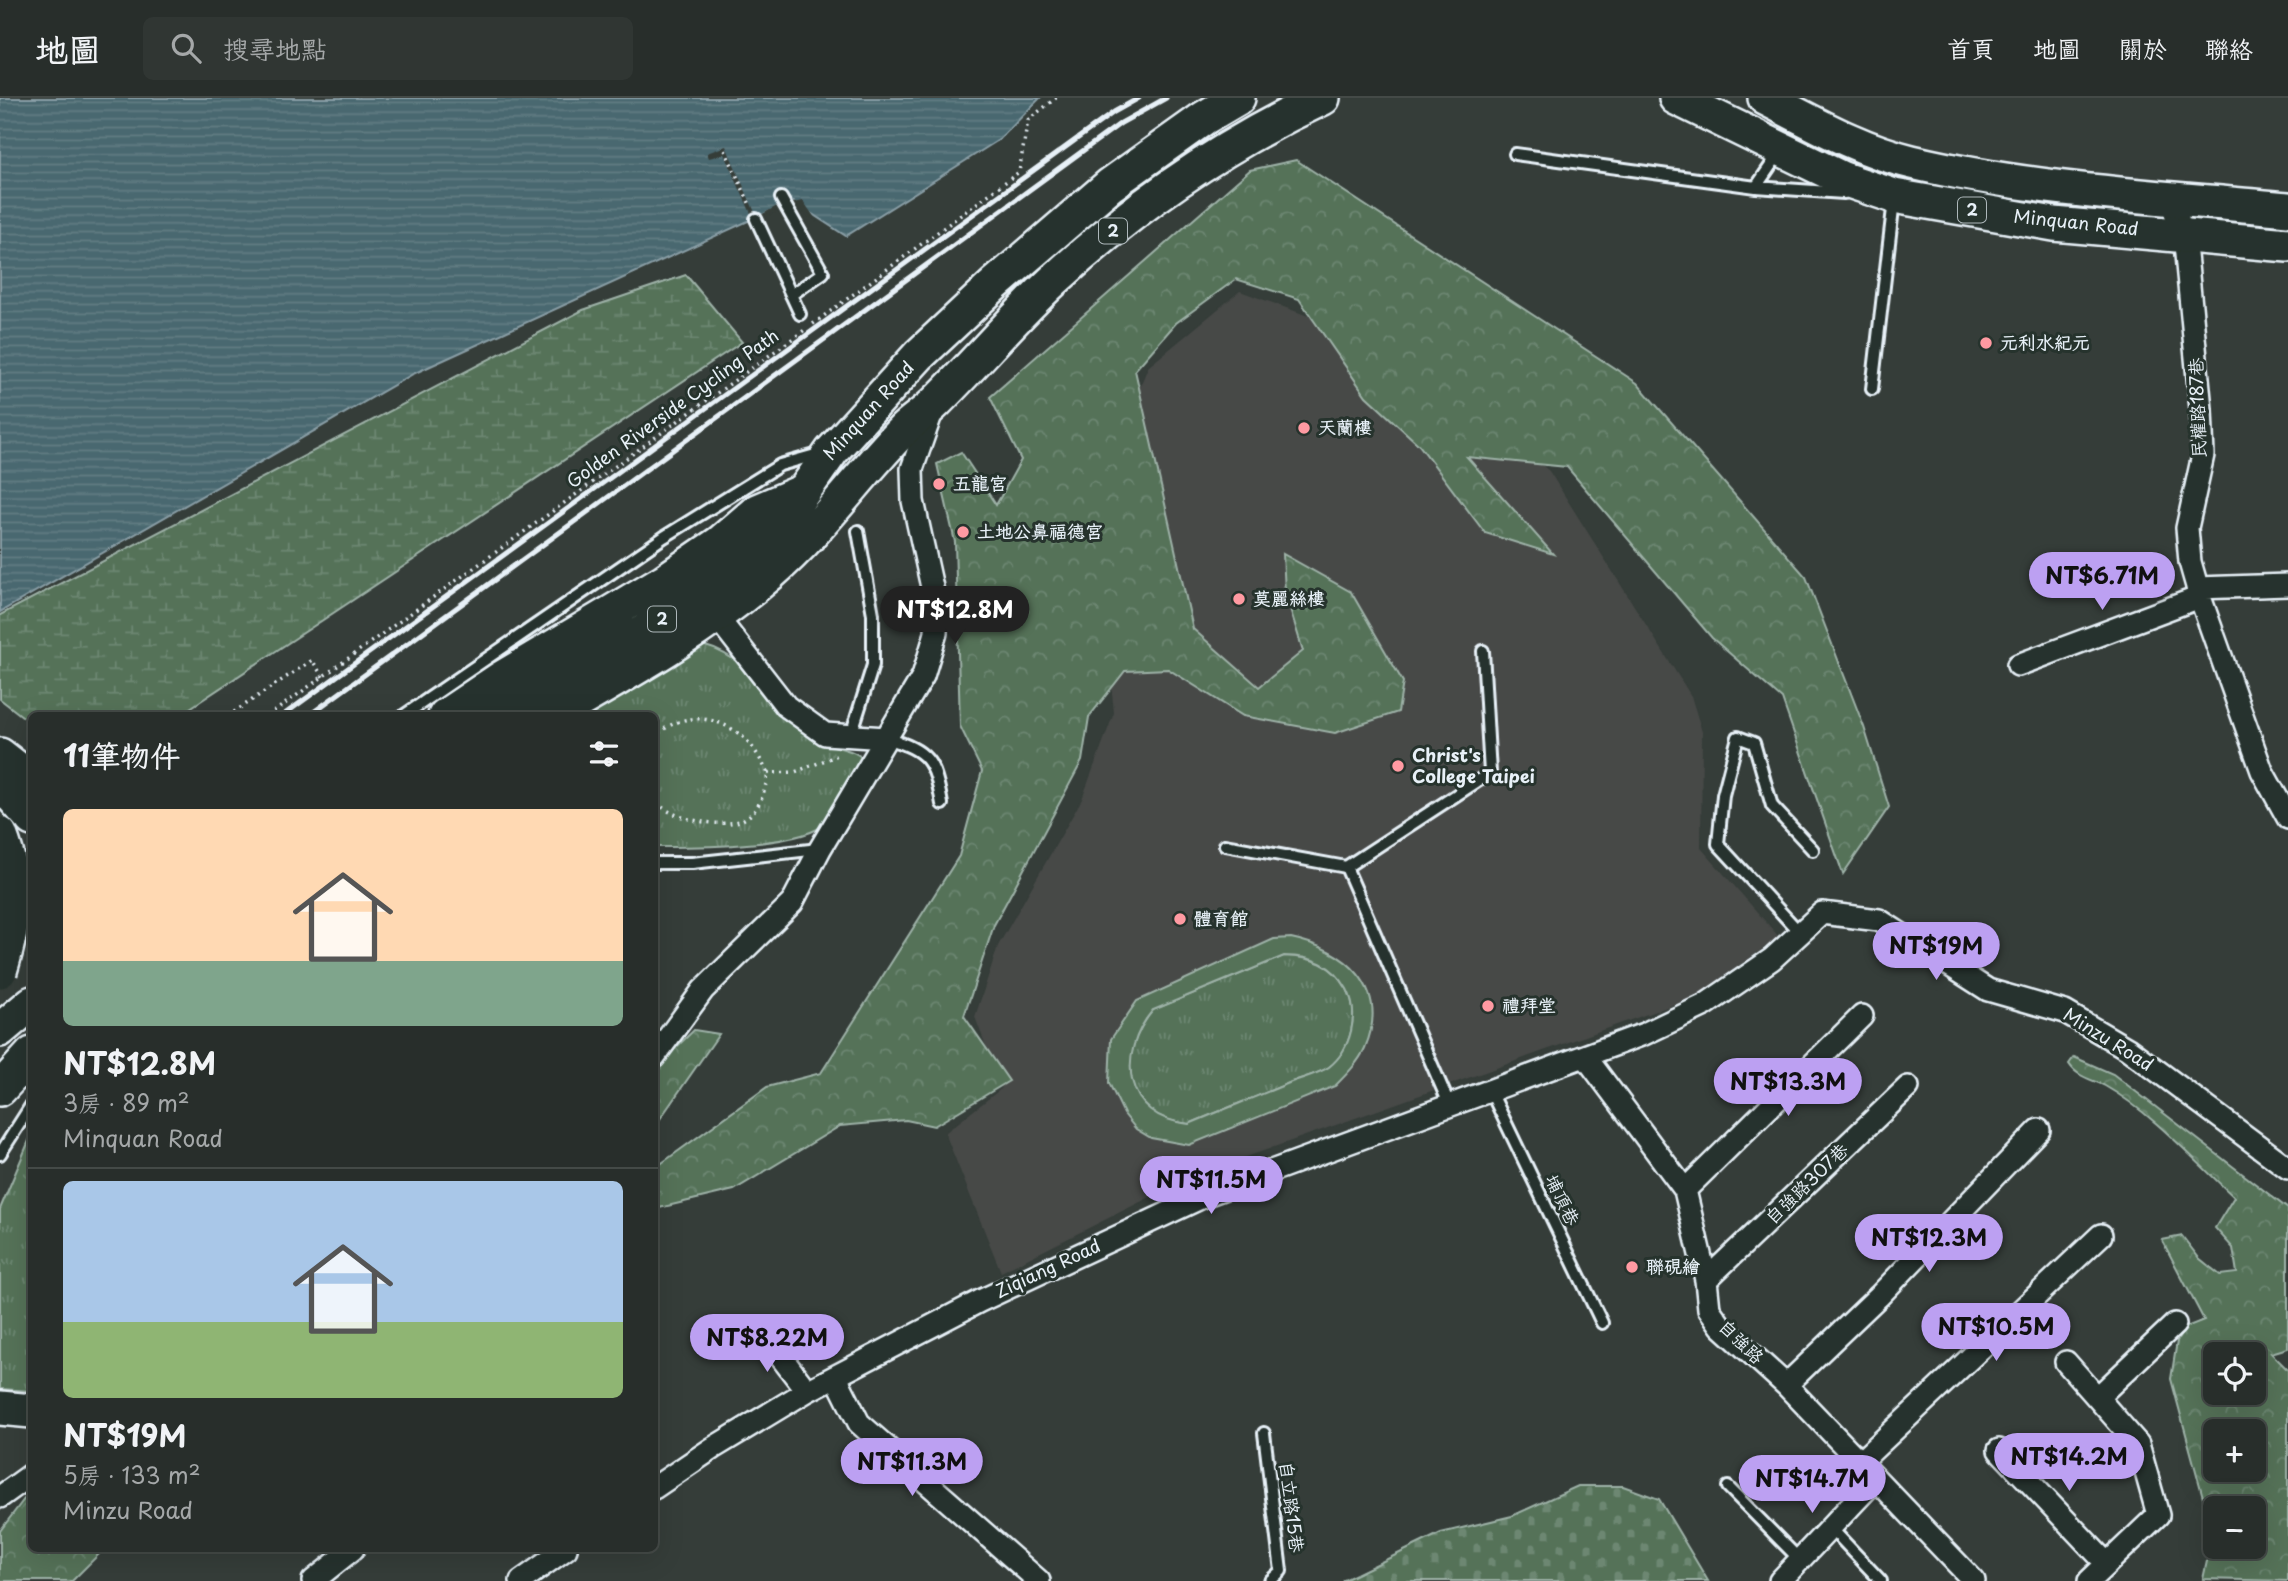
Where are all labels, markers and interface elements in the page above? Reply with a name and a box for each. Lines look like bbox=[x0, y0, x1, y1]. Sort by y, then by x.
search box bbox=[143, 17, 633, 80]
text: 地圖 bbox=[35, 23, 101, 73]
icon: search bbox=[167, 29, 205, 67]
text: 搜尋地點 bbox=[223, 29, 327, 68]
text: 首頁 bbox=[1947, 30, 1995, 66]
text: 地圖 bbox=[2033, 30, 2081, 66]
text: 關於 bbox=[2119, 30, 2167, 66]
text: 聯絡 bbox=[2205, 30, 2253, 66]
road number: 2 bbox=[1958, 198, 1986, 222]
street label: Minquan Road bbox=[2012, 202, 2140, 241]
road number: 2 bbox=[1099, 218, 1127, 244]
street label: Golden Riverside Cycling Path bbox=[560, 321, 784, 494]
place label: 元利水紀元 bbox=[2000, 328, 2090, 355]
marker: 元利水紀元 bbox=[1978, 335, 1994, 351]
street label: Minquan Road bbox=[816, 354, 920, 466]
street label: 民權路187巷 bbox=[2181, 357, 2212, 459]
place label: 天蘭樓 bbox=[1318, 413, 1372, 440]
marker: 天蘭樓 bbox=[1296, 420, 1312, 436]
place label: 五龍宮 bbox=[953, 469, 1007, 496]
marker: 五龍宮 bbox=[931, 476, 947, 492]
place label: 土地公鼻福德宮 bbox=[977, 517, 1103, 544]
marker: 土地公鼻福德宮 bbox=[955, 524, 971, 540]
pin: NT$6.71M bbox=[2030, 552, 2174, 612]
text: NT$6.71M bbox=[2045, 557, 2159, 592]
place label: 莫麗絲樓 bbox=[1253, 584, 1325, 611]
pin: NT$12.8M bbox=[883, 587, 1027, 646]
text: NT$12.8M bbox=[896, 591, 1014, 626]
marker: 莫麗絲樓 bbox=[1231, 591, 1247, 607]
road number: 2 bbox=[648, 606, 676, 632]
text: 11筆物件 bbox=[63, 732, 180, 777]
icon: filters bbox=[585, 735, 623, 773]
place label: Christ's College Taipei bbox=[1412, 741, 1535, 789]
marker: Christ's College Taipei bbox=[1390, 758, 1406, 774]
icon: home bbox=[280, 854, 406, 980]
place label: 體育館 bbox=[1194, 904, 1248, 931]
marker: 體育館 bbox=[1172, 911, 1188, 927]
pin: NT$19M bbox=[1879, 922, 1993, 982]
text: NT$19M bbox=[1889, 927, 1983, 962]
place label: 禮拜堂 bbox=[1502, 991, 1556, 1018]
marker: 禮拜堂 bbox=[1480, 998, 1496, 1014]
street label: Minzu Road bbox=[2058, 1000, 2159, 1077]
text: NT$12.8M bbox=[63, 1040, 216, 1085]
pin: NT$13.3M bbox=[1716, 1058, 1860, 1118]
text: NT$13.3M bbox=[1730, 1063, 1846, 1098]
text: 3房 · 89 m² bbox=[63, 1085, 190, 1120]
text: Minquan Road bbox=[63, 1120, 223, 1155]
street label: 自強路307巷 bbox=[1758, 1136, 1854, 1230]
pin: NT$11.5M bbox=[1139, 1156, 1283, 1216]
text: NT$11.5M bbox=[1156, 1161, 1266, 1196]
street label: 埔頂巷 bbox=[1539, 1169, 1587, 1230]
pin: NT$12.3M bbox=[1857, 1214, 2001, 1274]
text: NT$12.3M bbox=[1871, 1219, 1987, 1254]
icon: home bbox=[280, 1226, 406, 1352]
street label: Ziqiang Road bbox=[990, 1231, 1105, 1304]
place label: 聯硯繪 bbox=[1646, 1252, 1700, 1279]
marker: 聯硯繪 bbox=[1624, 1259, 1640, 1275]
pin: NT$10.5M bbox=[1924, 1304, 2068, 1363]
text: NT$10.5M bbox=[1937, 1308, 2055, 1343]
street label: 自強路 bbox=[1713, 1312, 1771, 1369]
pin: NT$8.22M bbox=[695, 1314, 839, 1374]
text: NT$8.22M bbox=[706, 1319, 828, 1354]
map controls bbox=[2203, 1342, 2266, 1559]
button: locate bbox=[2203, 1342, 2266, 1405]
text: NT$19M bbox=[63, 1412, 186, 1457]
button: + bbox=[2203, 1419, 2266, 1482]
pin: NT$14.2M bbox=[1997, 1434, 2141, 1493]
pin: NT$11.3M bbox=[840, 1438, 984, 1498]
text: NT$14.2M bbox=[2010, 1438, 2128, 1473]
text: NT$11.3M bbox=[857, 1443, 967, 1478]
pin: NT$14.7M bbox=[1740, 1456, 1884, 1515]
text: 5房 · 133 m² bbox=[63, 1457, 201, 1492]
street label: 自立路15巷 bbox=[1274, 1460, 1311, 1554]
text: NT$14.7M bbox=[1755, 1460, 1869, 1495]
text: Minzu Road bbox=[63, 1492, 193, 1527]
button: − bbox=[2203, 1496, 2266, 1559]

